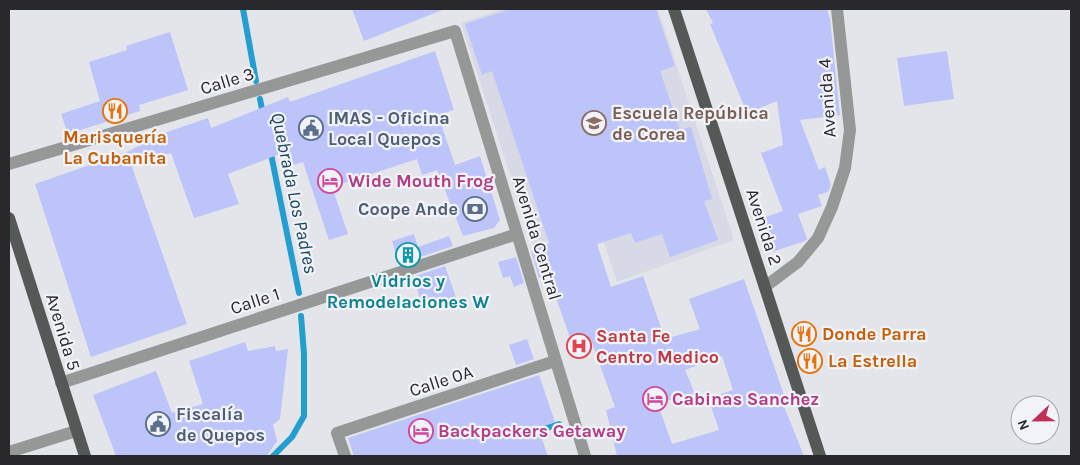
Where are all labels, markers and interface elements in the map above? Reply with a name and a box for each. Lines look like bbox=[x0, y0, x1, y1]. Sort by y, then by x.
street label: Avenida 4 bbox=[813, 58, 841, 138]
street label: Calle 3 bbox=[197, 62, 257, 100]
restaurant icon: Marisquería La Cubanita bbox=[102, 98, 128, 124]
place label: Escuela República de Corea bbox=[612, 102, 769, 145]
place label: IMAS - Oficina Local Quepos bbox=[328, 107, 450, 150]
water label: Quebrada Los Padres bbox=[266, 110, 322, 276]
school or university icon: Escuela República de Corea bbox=[581, 110, 607, 136]
public building icon: IMAS - Oficina Local Quepos bbox=[298, 115, 324, 141]
place label: Marisquería La Cubanita bbox=[63, 126, 167, 169]
hotel icon: Wide Mouth Frog bbox=[317, 168, 343, 194]
place label: Wide Mouth Frog bbox=[348, 170, 494, 192]
street label: Avenida Central bbox=[508, 173, 566, 303]
street label: Avenida 2 bbox=[741, 186, 787, 268]
bank icon: Coope Ande bbox=[462, 196, 488, 222]
place label: Coope Ande bbox=[358, 198, 458, 220]
building icon: Vidrios y Remodelaciones W bbox=[395, 242, 421, 268]
place label: Vidrios y Remodelaciones W bbox=[327, 270, 489, 313]
street label: Calle 1 bbox=[228, 283, 282, 319]
street label: Avenida 5 bbox=[41, 291, 85, 373]
restaurant icon: Donde Parra bbox=[791, 321, 817, 347]
place label: Donde Parra bbox=[822, 323, 927, 345]
place label: Santa Fe Centro Medico bbox=[596, 325, 719, 368]
hospital icon: Santa Fe Centro Medico bbox=[566, 333, 592, 359]
restaurant icon: La Estrella bbox=[797, 348, 823, 374]
place label: La Estrella bbox=[828, 350, 917, 372]
street label: Calle 0A bbox=[406, 360, 476, 402]
hotel icon: Cabinas Sanchez bbox=[642, 386, 668, 412]
place label: Cabinas Sanchez bbox=[672, 388, 819, 410]
north arrow bbox=[1010, 395, 1060, 445]
place label: Fiscalía de Quepos bbox=[176, 403, 265, 446]
public building icon: Fiscalía de Quepos bbox=[145, 411, 171, 437]
text: N bbox=[1014, 417, 1033, 433]
hotel icon: Backpackers Getaway bbox=[408, 418, 434, 444]
place label: Backpackers Getaway bbox=[438, 420, 625, 442]

